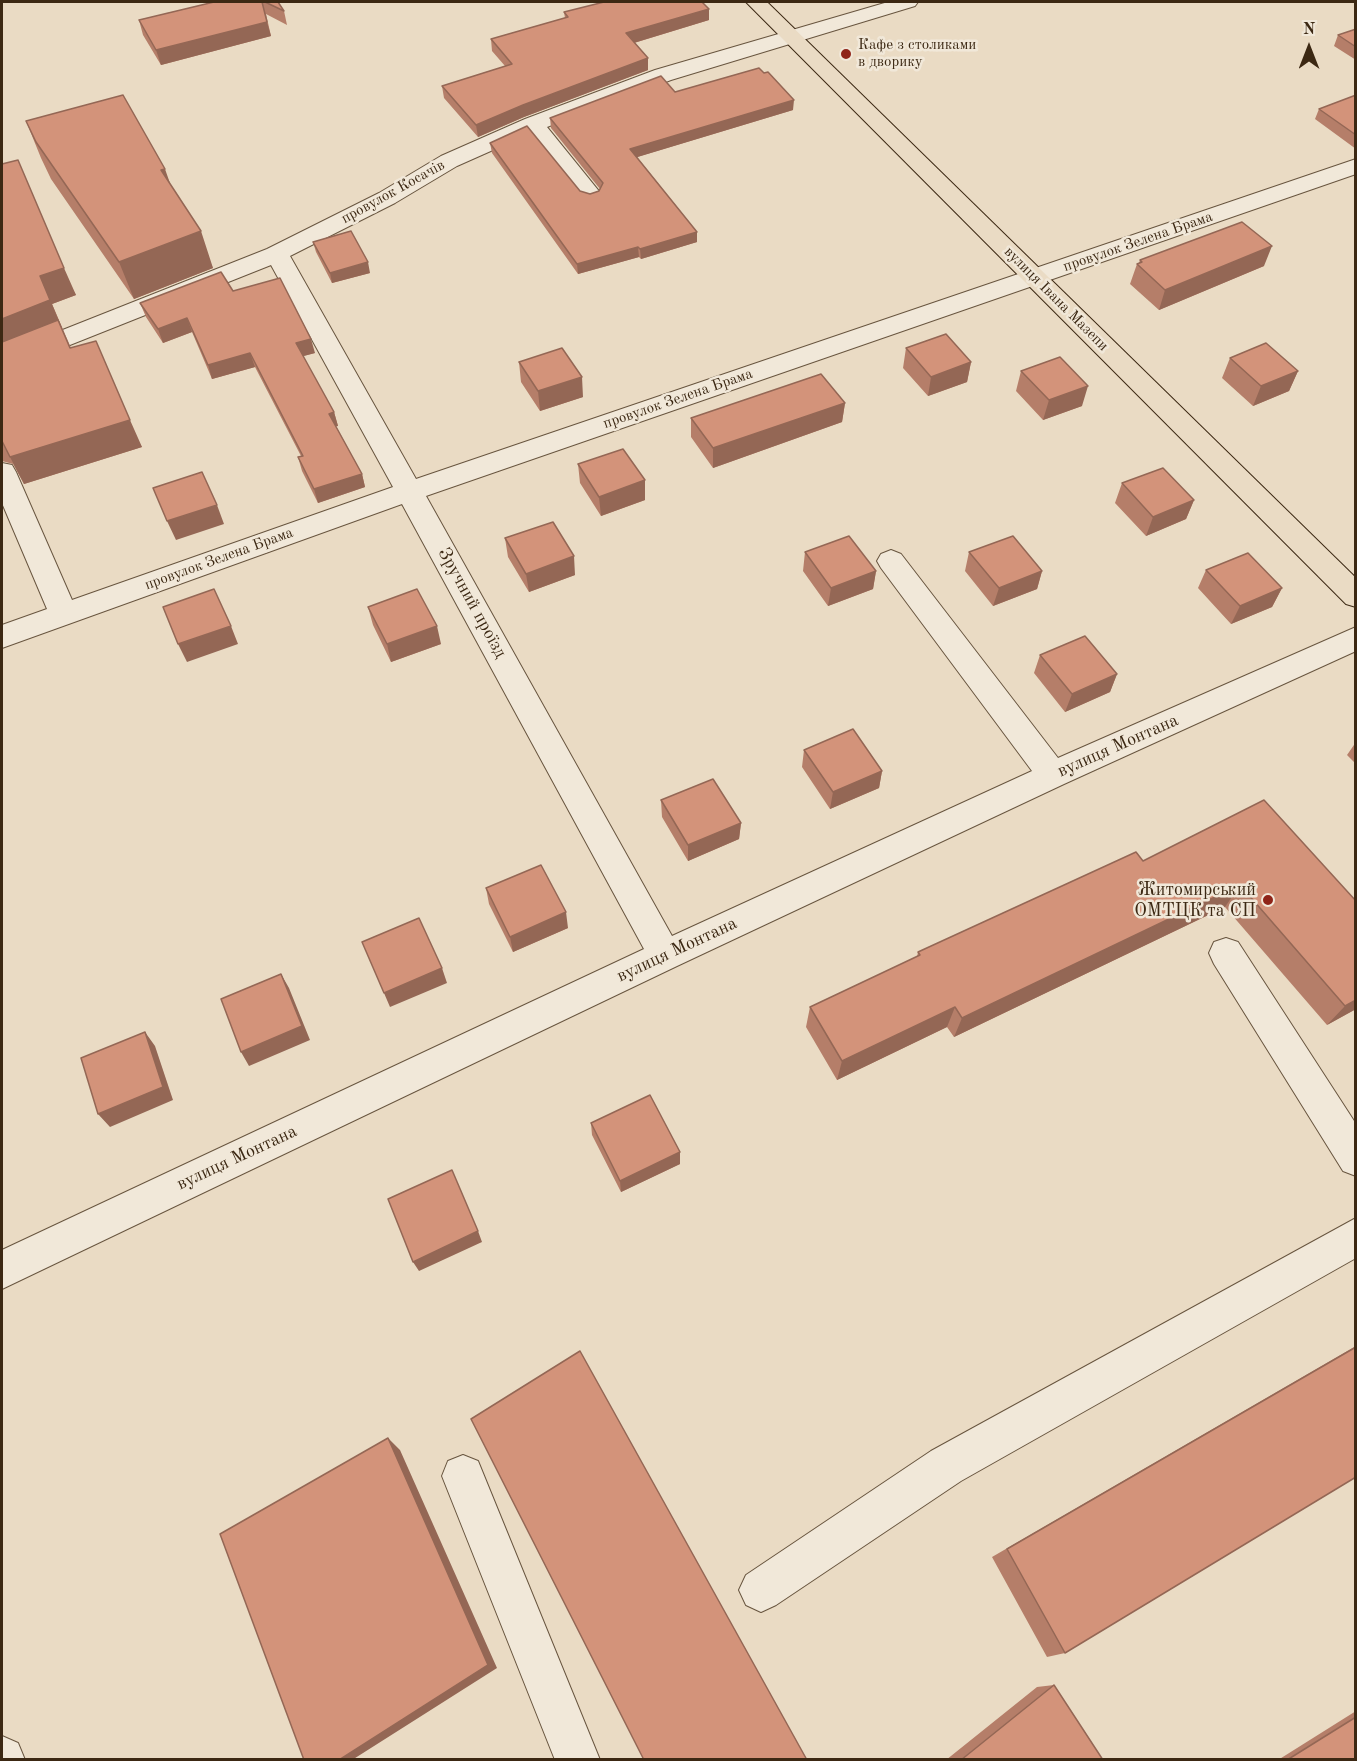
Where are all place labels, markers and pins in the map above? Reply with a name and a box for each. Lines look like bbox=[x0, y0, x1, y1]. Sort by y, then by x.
place label: Кафе з столиками в дворику bbox=[858, 36, 976, 71]
marker: Кафе з столиками в дворику bbox=[839, 47, 853, 61]
place label: Житомирський ОМТЦК та СП bbox=[1134, 879, 1256, 922]
marker: Житомирський ОМТЦК та СП bbox=[1261, 893, 1275, 907]

